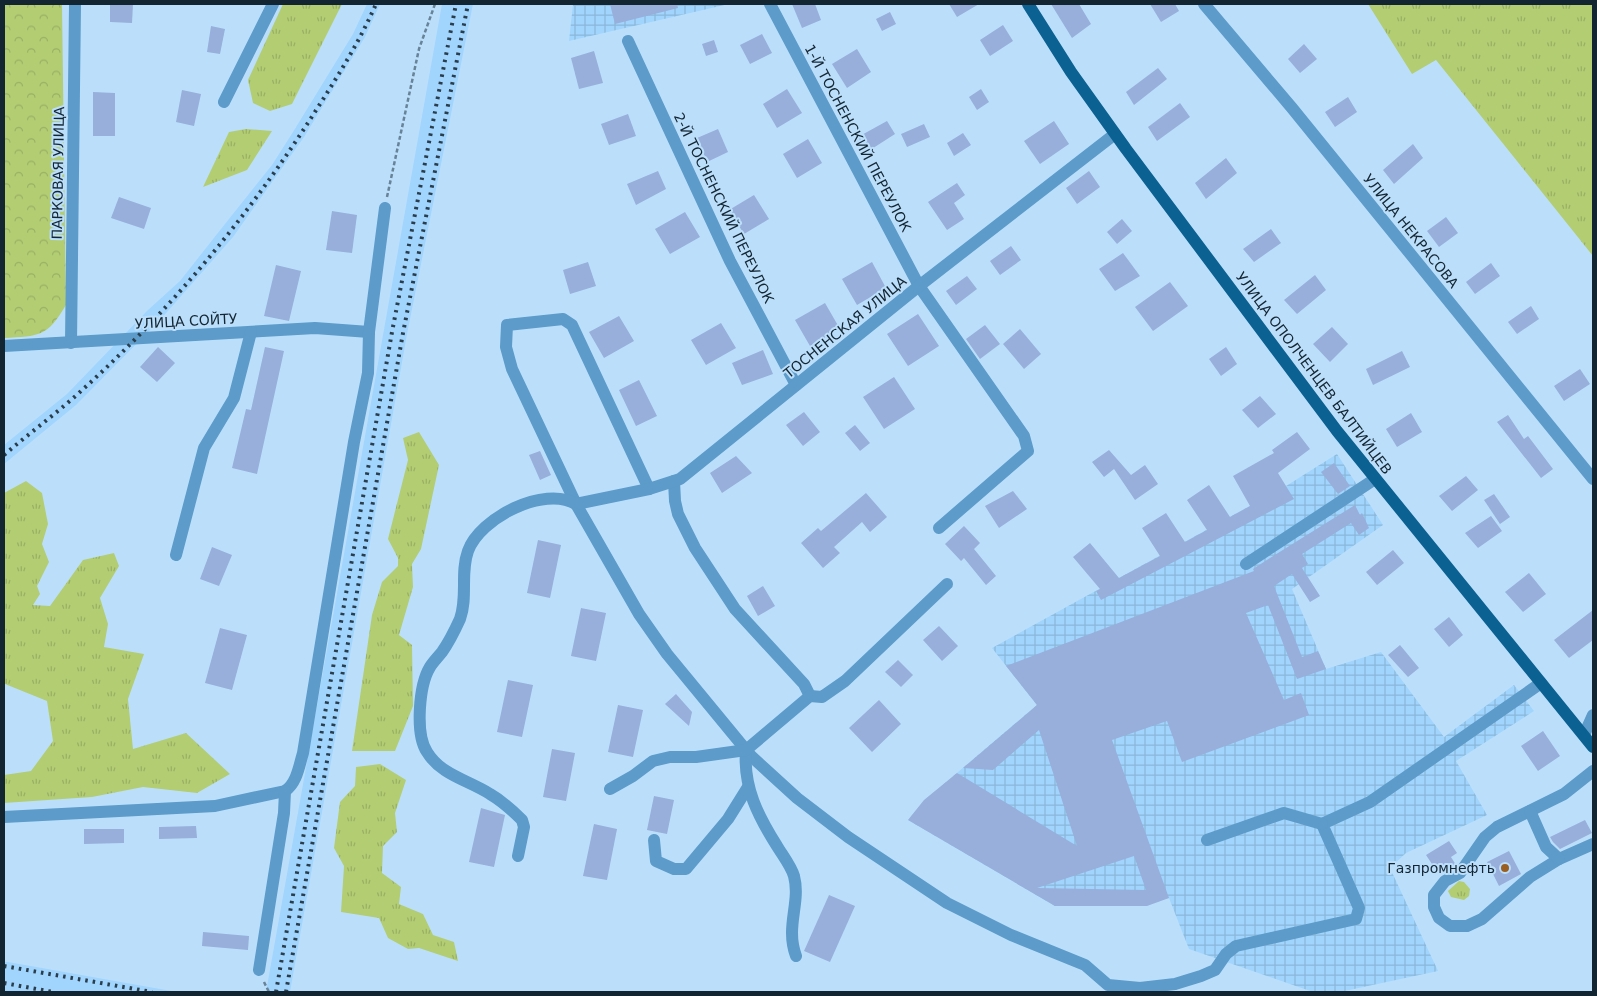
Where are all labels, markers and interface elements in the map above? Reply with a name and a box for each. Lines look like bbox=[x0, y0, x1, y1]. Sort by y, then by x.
street label: 1-Й ТОСНЕНСКИЙ ПЕРЕУЛОК bbox=[802, 41, 915, 234]
street label: ПАРКОВАЯ УЛИЦА bbox=[49, 106, 67, 240]
street label: 2-Й ТОСНЕНСКИЙ ПЕРЕУЛОК bbox=[671, 110, 778, 306]
street label: УЛИЦА НЕКРАСОВА bbox=[1360, 171, 1462, 291]
street label: УЛИЦА ОПОЛЧЕНЦЕВ БАЛТИЙЦЕВ bbox=[1233, 268, 1396, 477]
street label: ТОСНЕНСКАЯ УЛИЦА bbox=[780, 272, 910, 382]
street label: УЛИЦА СОЙТУ bbox=[134, 309, 238, 332]
place label: Газпромнефть bbox=[1387, 860, 1495, 876]
marker: Газпромнефть bbox=[1499, 862, 1511, 874]

